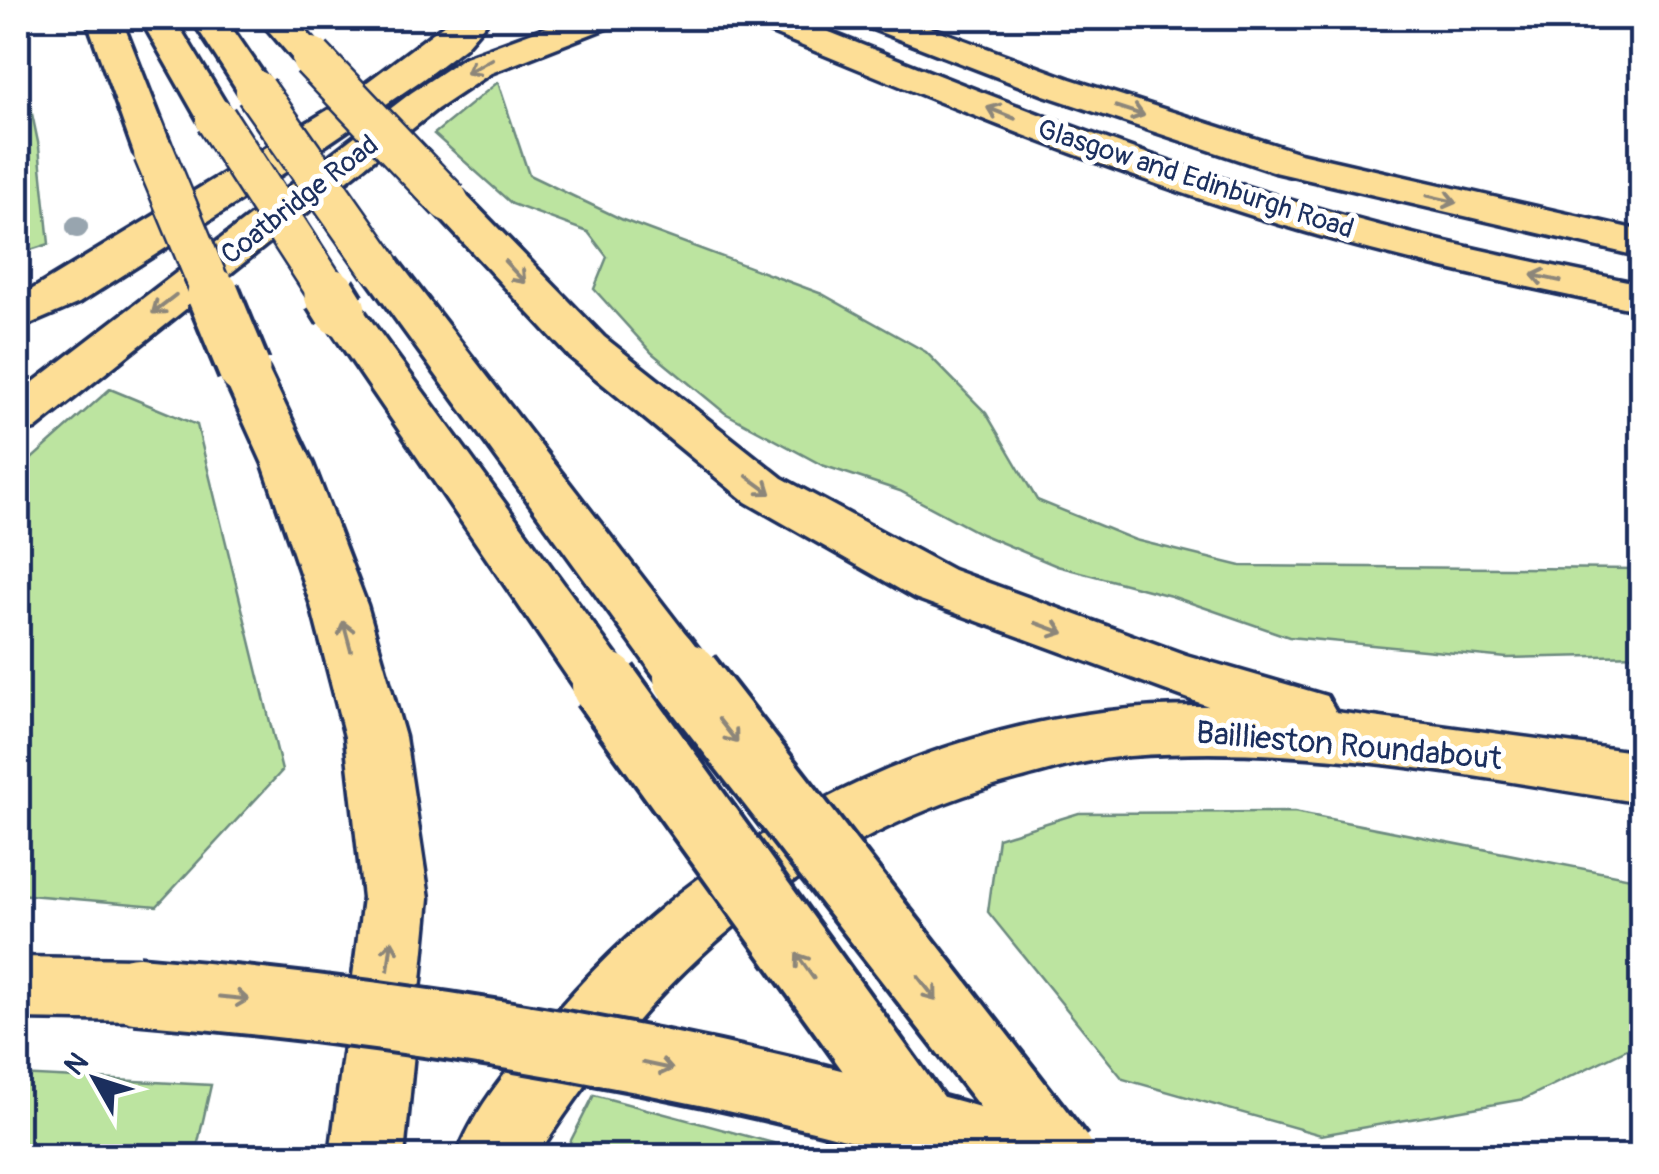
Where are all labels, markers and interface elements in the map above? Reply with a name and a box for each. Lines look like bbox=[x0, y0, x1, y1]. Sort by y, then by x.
one-way arrow bbox=[465, 57, 494, 76]
one-way arrow bbox=[986, 103, 1017, 121]
one-way arrow bbox=[1114, 103, 1145, 121]
street label: Glasgow and Edinburgh Road bbox=[1033, 112, 1358, 247]
street label: Coatbridge Road bbox=[214, 128, 386, 272]
one-way arrow bbox=[1425, 191, 1457, 209]
one-way arrow bbox=[503, 259, 527, 283]
one-way arrow bbox=[1531, 268, 1563, 287]
one-way arrow bbox=[151, 293, 178, 314]
one-way arrow bbox=[745, 475, 772, 496]
one-way arrow bbox=[1034, 620, 1065, 638]
one-way arrow bbox=[337, 621, 356, 652]
street label: Baillieston Roundabout bbox=[1194, 713, 1504, 779]
one-way arrow bbox=[717, 717, 739, 743]
one-way arrow bbox=[381, 940, 400, 972]
one-way arrow bbox=[795, 952, 816, 980]
one-way arrow bbox=[916, 974, 937, 1001]
one-way arrow bbox=[217, 988, 250, 1007]
north arrow bbox=[45, 1029, 145, 1129]
text: N bbox=[57, 1046, 96, 1083]
one-way arrow bbox=[641, 1057, 673, 1076]

